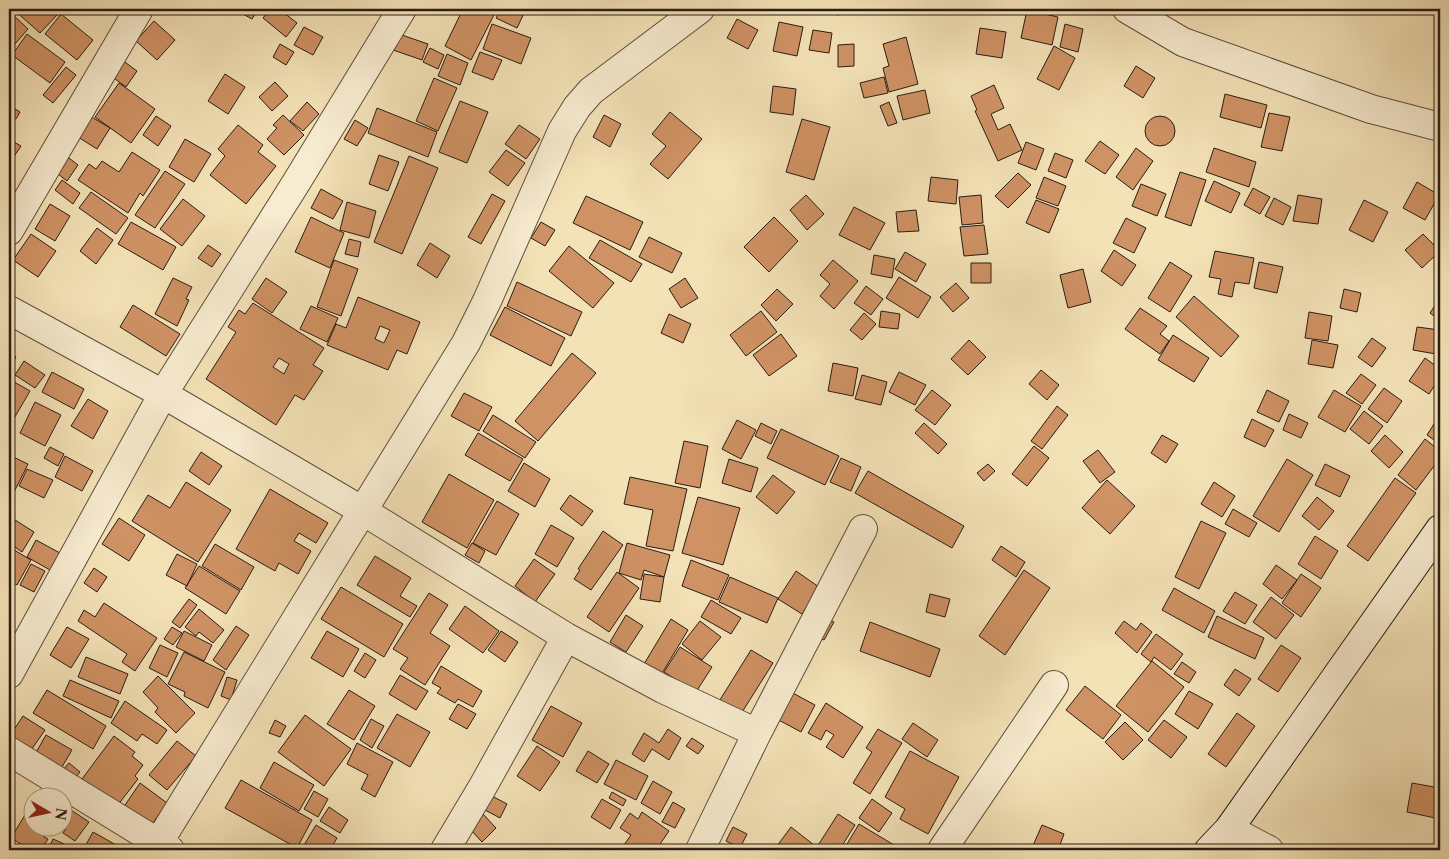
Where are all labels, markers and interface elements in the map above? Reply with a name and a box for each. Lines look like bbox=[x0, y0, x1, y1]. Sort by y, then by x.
north arrow bbox=[22, 786, 72, 836]
text: N bbox=[51, 807, 71, 821]

